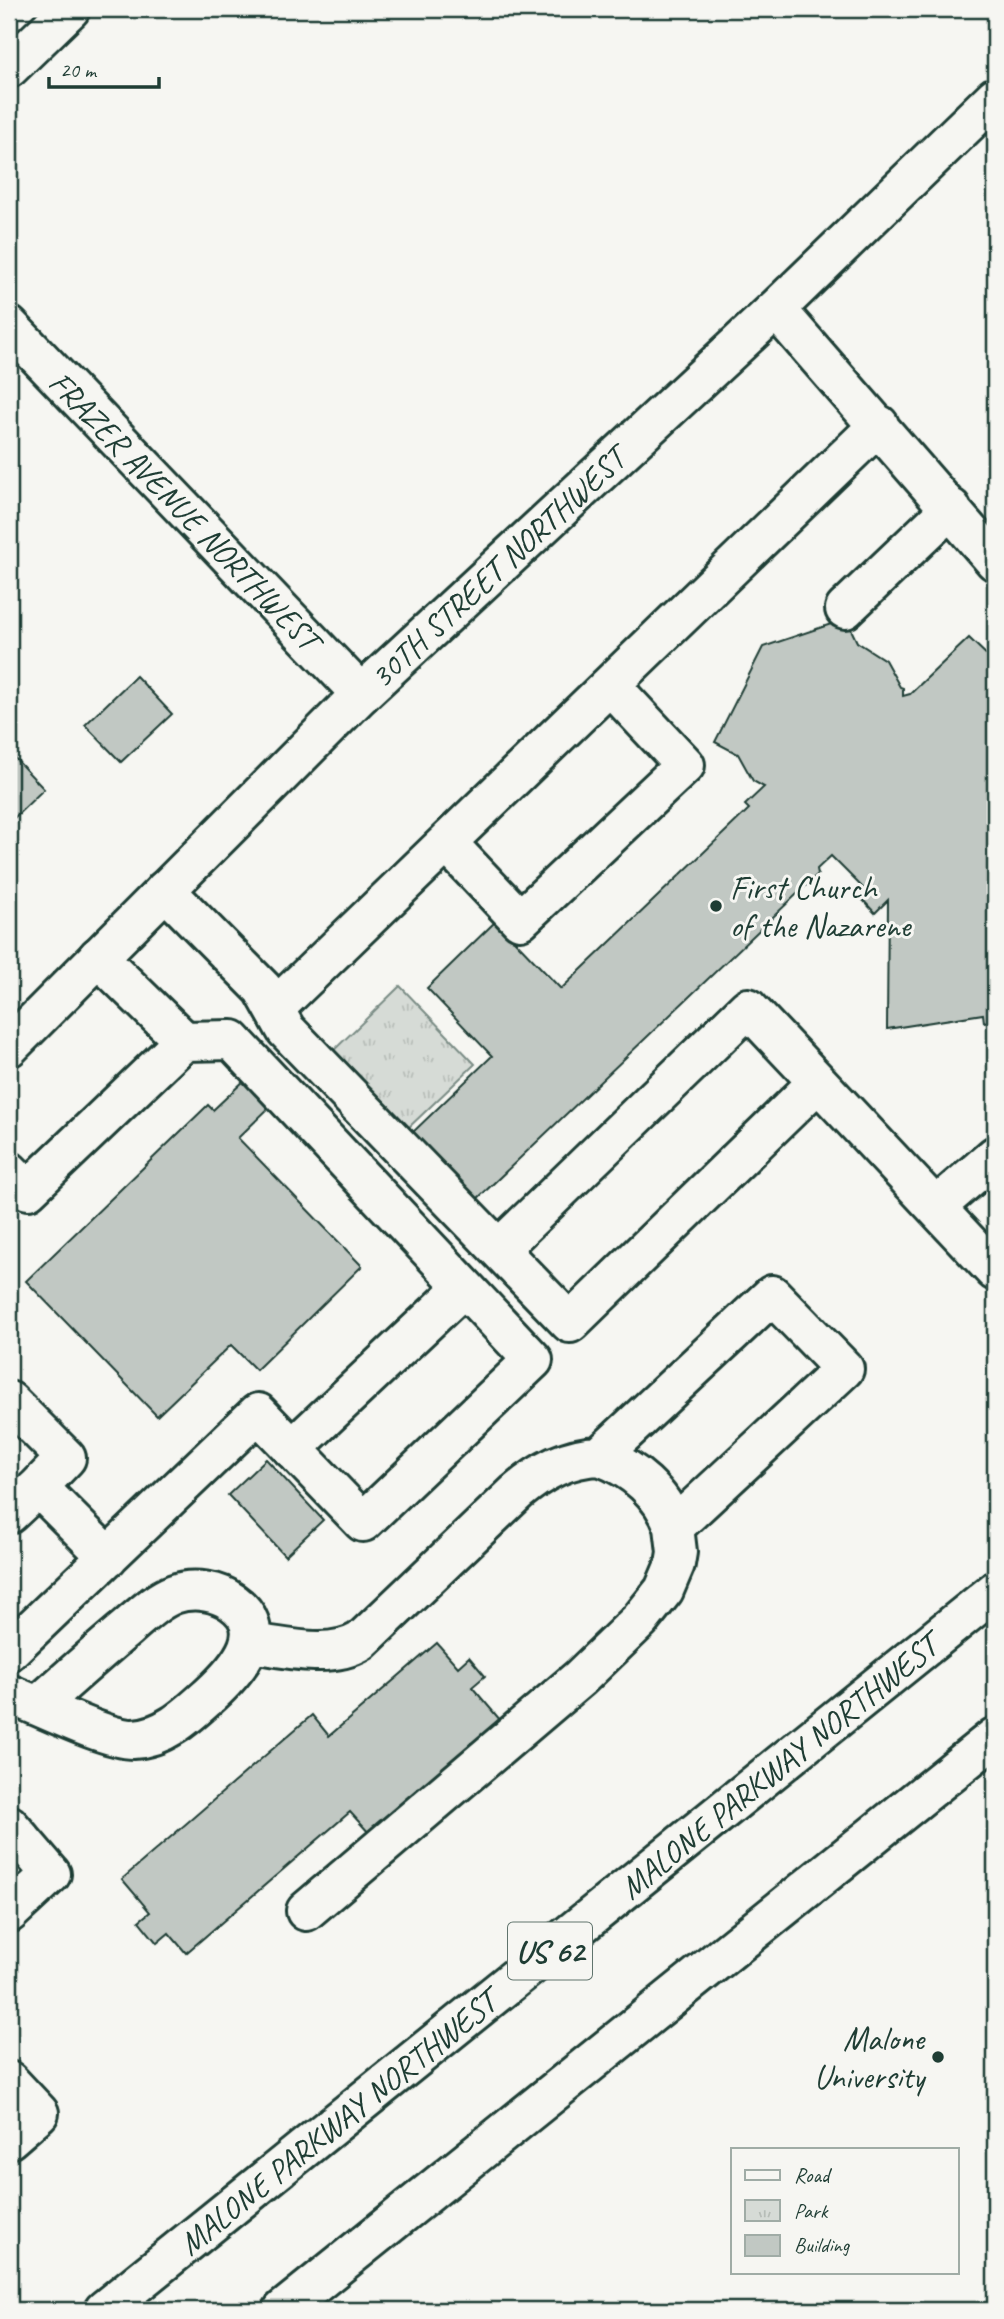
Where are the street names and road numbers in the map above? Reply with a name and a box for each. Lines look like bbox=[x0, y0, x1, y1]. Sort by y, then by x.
street label: FRAZER AVENUE NORTHWEST bbox=[40, 362, 334, 664]
street label: 30TH STREET NORTHWEST bbox=[361, 433, 640, 697]
street label: MALONE PARKWAY NORTHWEST bbox=[611, 1620, 952, 1908]
road number: US 62 bbox=[508, 1923, 592, 1980]
street label: MALONE PARKWAY NORTHWEST bbox=[170, 1976, 511, 2264]

